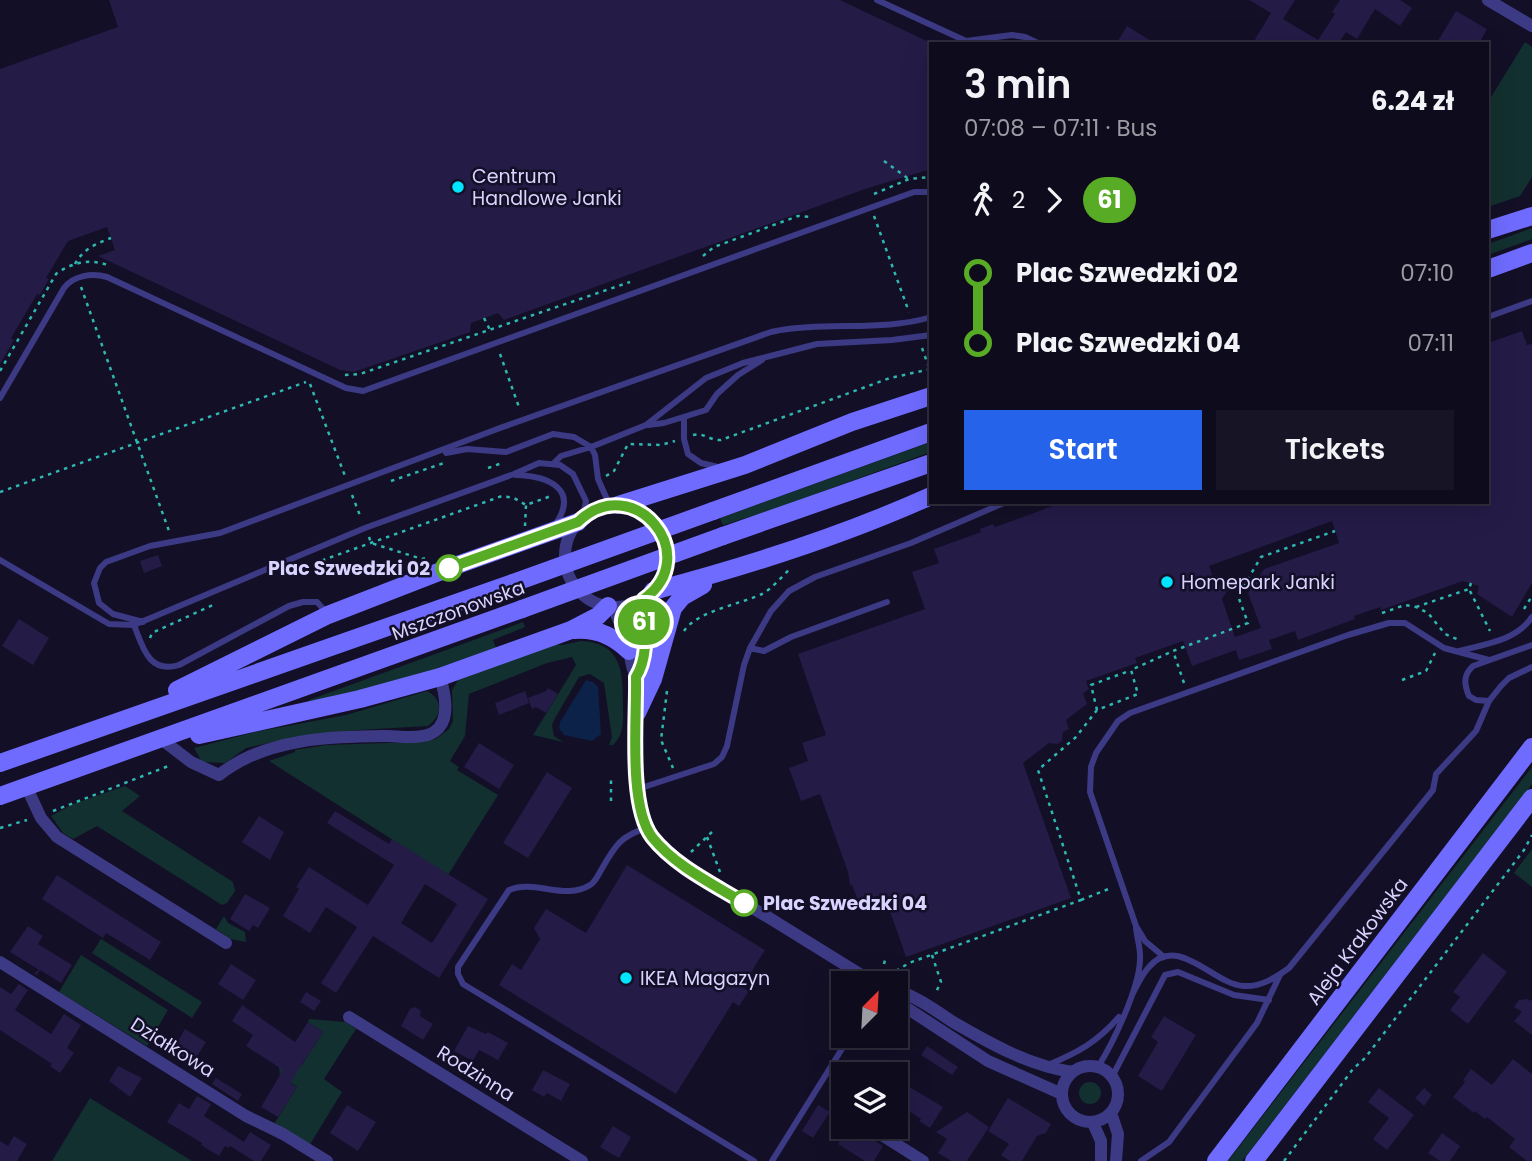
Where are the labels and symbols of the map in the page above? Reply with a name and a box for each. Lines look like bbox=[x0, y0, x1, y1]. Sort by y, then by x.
place label: Centrum Handlowe Janki bbox=[472, 163, 622, 212]
marker: Centrum Handlowe Janki bbox=[450, 179, 466, 195]
place label: Plac Szwedzki 02 bbox=[268, 555, 430, 582]
marker: Plac Szwedzki 02 bbox=[436, 555, 462, 581]
place label: Homepark Janki bbox=[1181, 569, 1335, 596]
street label: Mszczonowska bbox=[388, 574, 528, 647]
marker: Homepark Janki bbox=[1159, 574, 1175, 590]
line badge: 61 bbox=[612, 599, 676, 645]
street label: Aleja Krakowska bbox=[1300, 872, 1414, 1011]
marker: Plac Szwedzki 04 bbox=[731, 890, 757, 916]
place label: Plac Szwedzki 04 bbox=[763, 890, 927, 917]
place label: IKEA Magazyn bbox=[640, 965, 770, 992]
marker: IKEA Magazyn bbox=[618, 970, 634, 986]
north arrow bbox=[831, 971, 908, 1048]
street label: Działkowa bbox=[125, 1011, 220, 1084]
street label: Rodzinna bbox=[432, 1039, 520, 1108]

